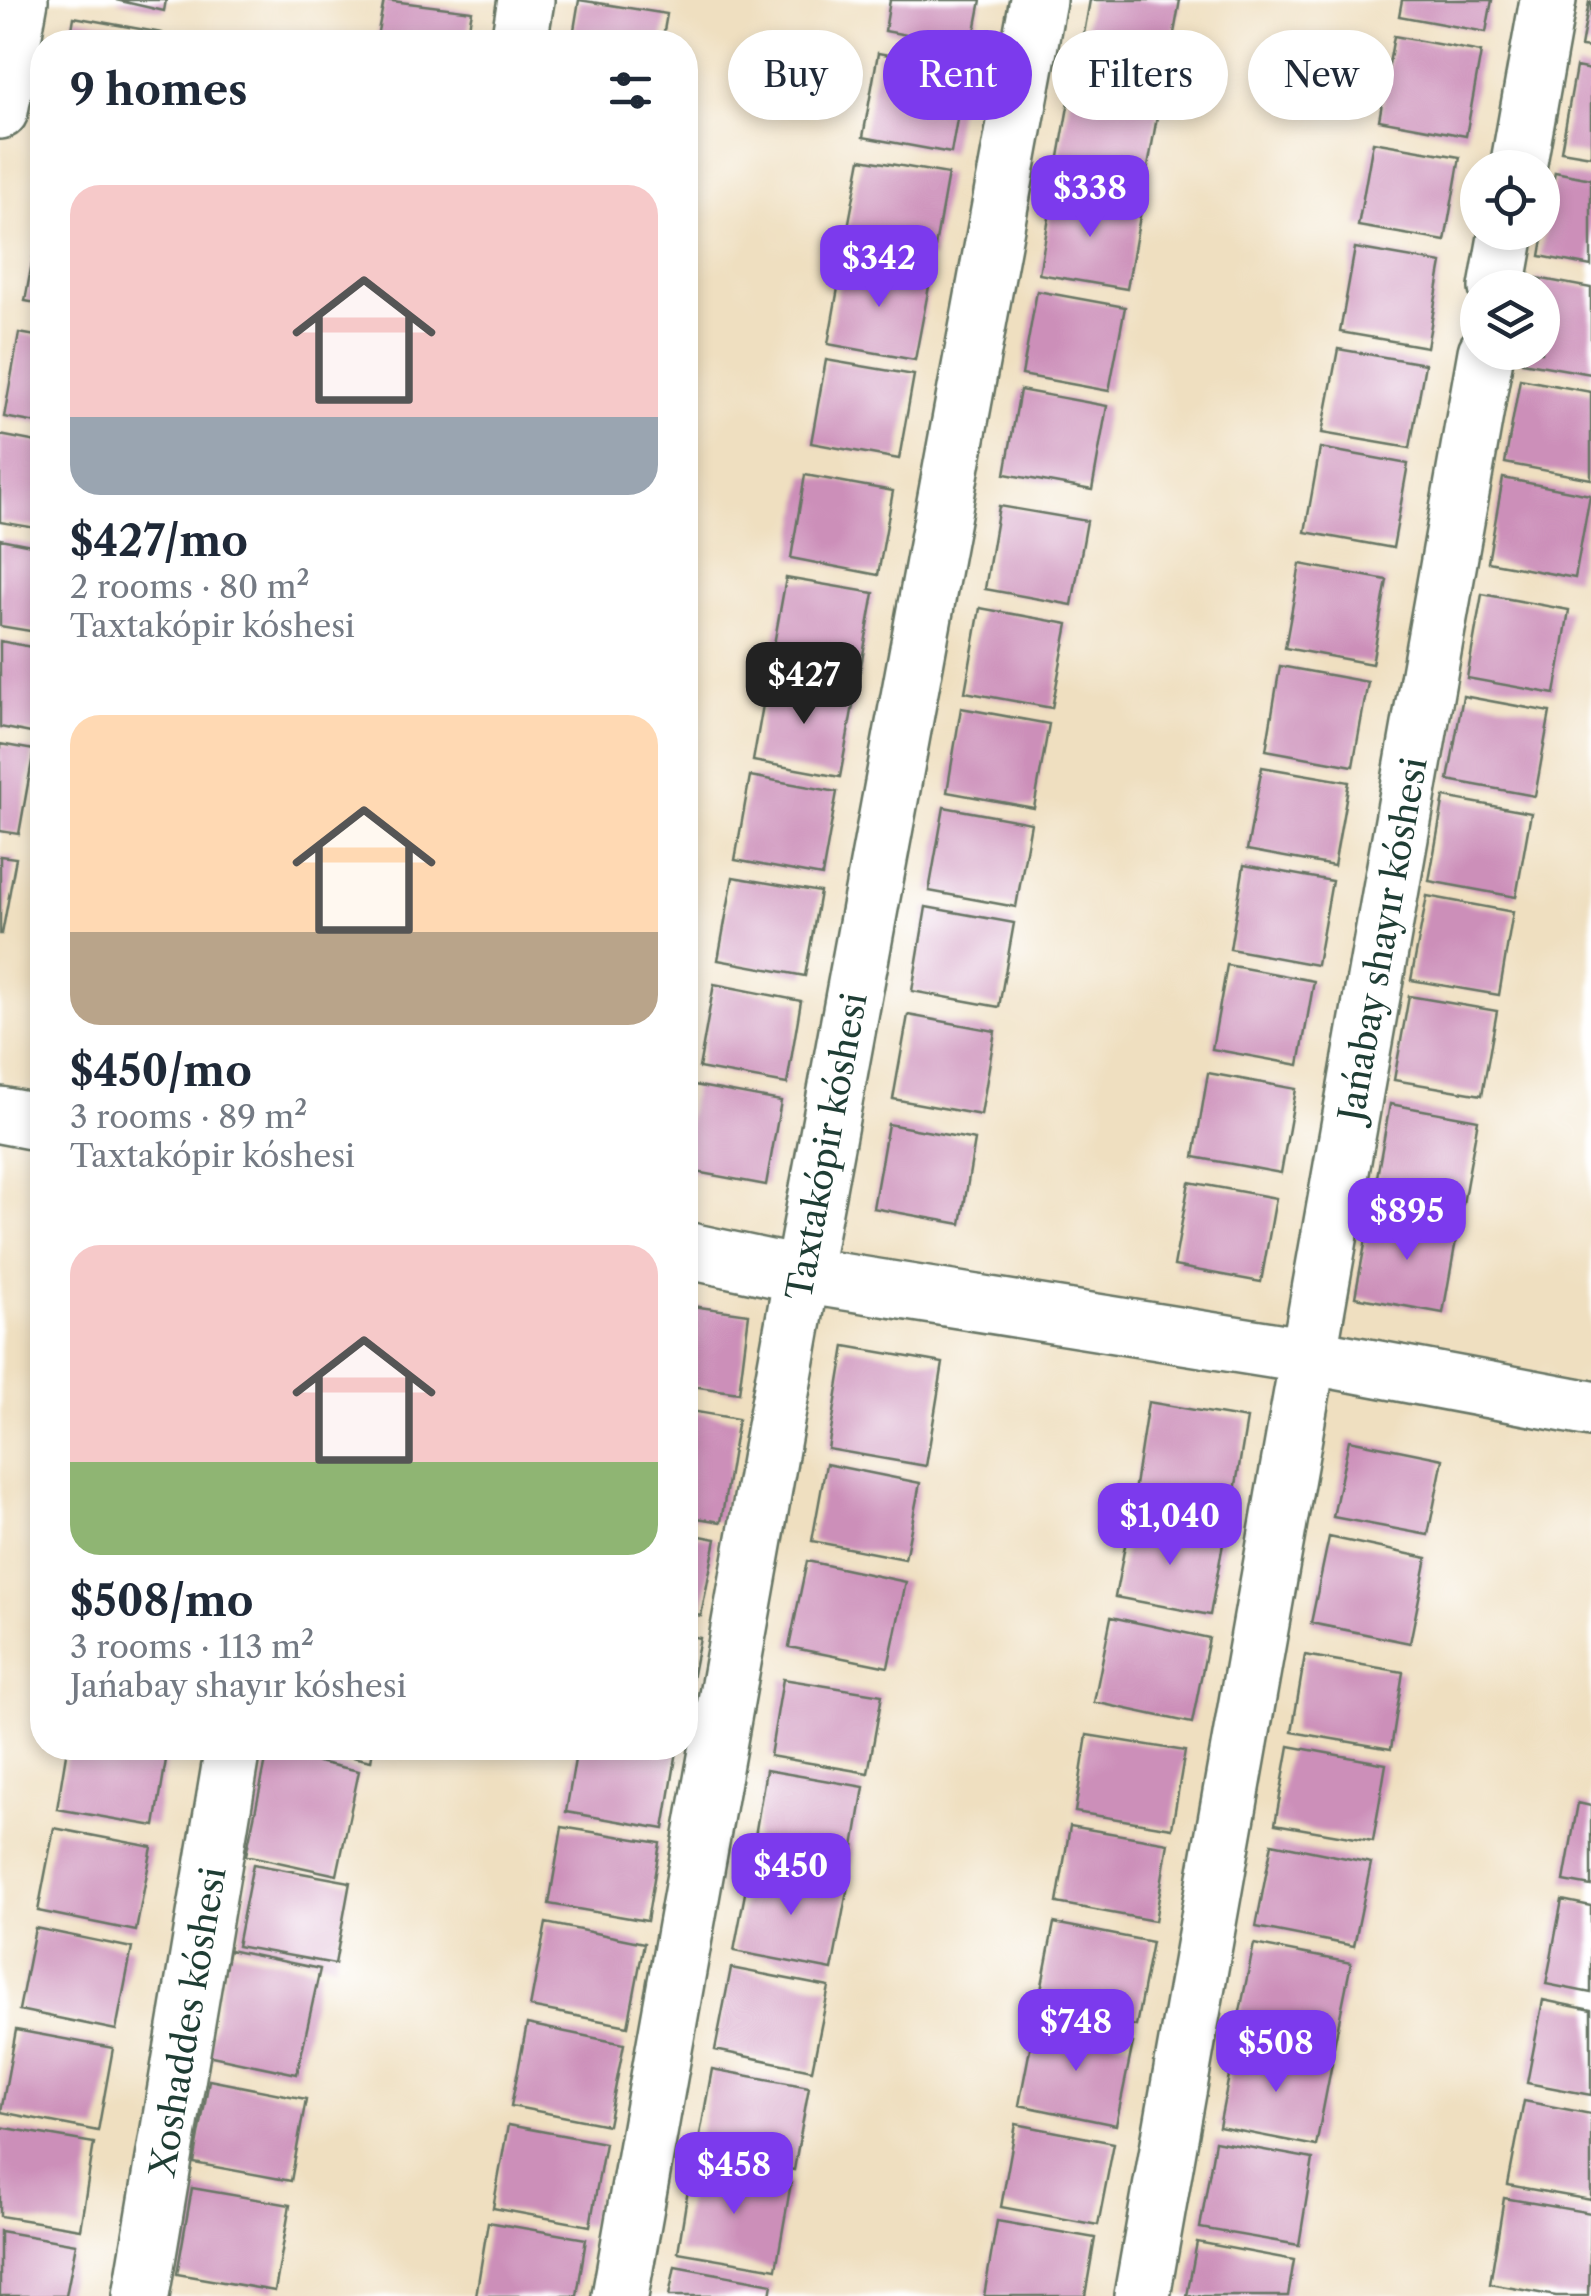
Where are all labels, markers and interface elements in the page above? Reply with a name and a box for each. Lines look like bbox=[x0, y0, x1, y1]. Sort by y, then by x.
chip: Buy bbox=[728, 30, 863, 120]
chip: Rent bbox=[883, 30, 1032, 120]
chip: Filters bbox=[1052, 30, 1228, 120]
chip: New bbox=[1248, 30, 1394, 120]
icon: filters bbox=[603, 63, 658, 118]
text: 9 homes bbox=[70, 64, 248, 116]
map controls bbox=[1460, 150, 1560, 370]
button: locate bbox=[1460, 150, 1560, 250]
pin: $338 bbox=[1031, 155, 1149, 240]
text: $338 bbox=[1053, 168, 1127, 207]
pin: $342 bbox=[820, 225, 938, 310]
text: $342 bbox=[842, 238, 916, 277]
icon: home bbox=[274, 250, 454, 430]
button: layers bbox=[1460, 270, 1560, 370]
text: $427/mo bbox=[70, 515, 248, 567]
text: 2 rooms · 80 m² bbox=[70, 567, 310, 606]
text: Taxtakópir kóshesi bbox=[70, 606, 355, 645]
pin: $427 bbox=[745, 642, 863, 727]
text: $427 bbox=[768, 655, 840, 694]
street label: Jańabay shayır kóshesi bbox=[1328, 754, 1435, 1129]
icon: home bbox=[274, 780, 454, 960]
street label: Taxtakópir kóshesi bbox=[776, 989, 875, 1303]
text: $450/mo bbox=[70, 1045, 252, 1097]
text: 3 rooms · 89 m² bbox=[70, 1097, 307, 1136]
text: Taxtakópir kóshesi bbox=[70, 1136, 355, 1175]
pin: $895 bbox=[1348, 1178, 1466, 1263]
text: $895 bbox=[1370, 1191, 1444, 1230]
icon: home bbox=[274, 1310, 454, 1490]
pin: $1,040 bbox=[1089, 1483, 1251, 1568]
text: $1,040 bbox=[1120, 1496, 1220, 1535]
text: $508/mo bbox=[70, 1575, 254, 1627]
text: 3 rooms · 113 m² bbox=[70, 1627, 314, 1666]
text: Jańabay shayır kóshesi bbox=[70, 1666, 406, 1705]
pin: $450 bbox=[732, 1833, 850, 1918]
text: $450 bbox=[754, 1846, 828, 1885]
street label: Xoshaddes kóshesi bbox=[140, 1864, 234, 2181]
pin: $748 bbox=[1017, 1989, 1135, 2074]
text: $748 bbox=[1040, 2002, 1112, 2041]
pin: $508 bbox=[1217, 2010, 1335, 2095]
text: $508 bbox=[1238, 2023, 1314, 2062]
pin: $458 bbox=[675, 2132, 793, 2217]
text: $458 bbox=[697, 2145, 771, 2184]

